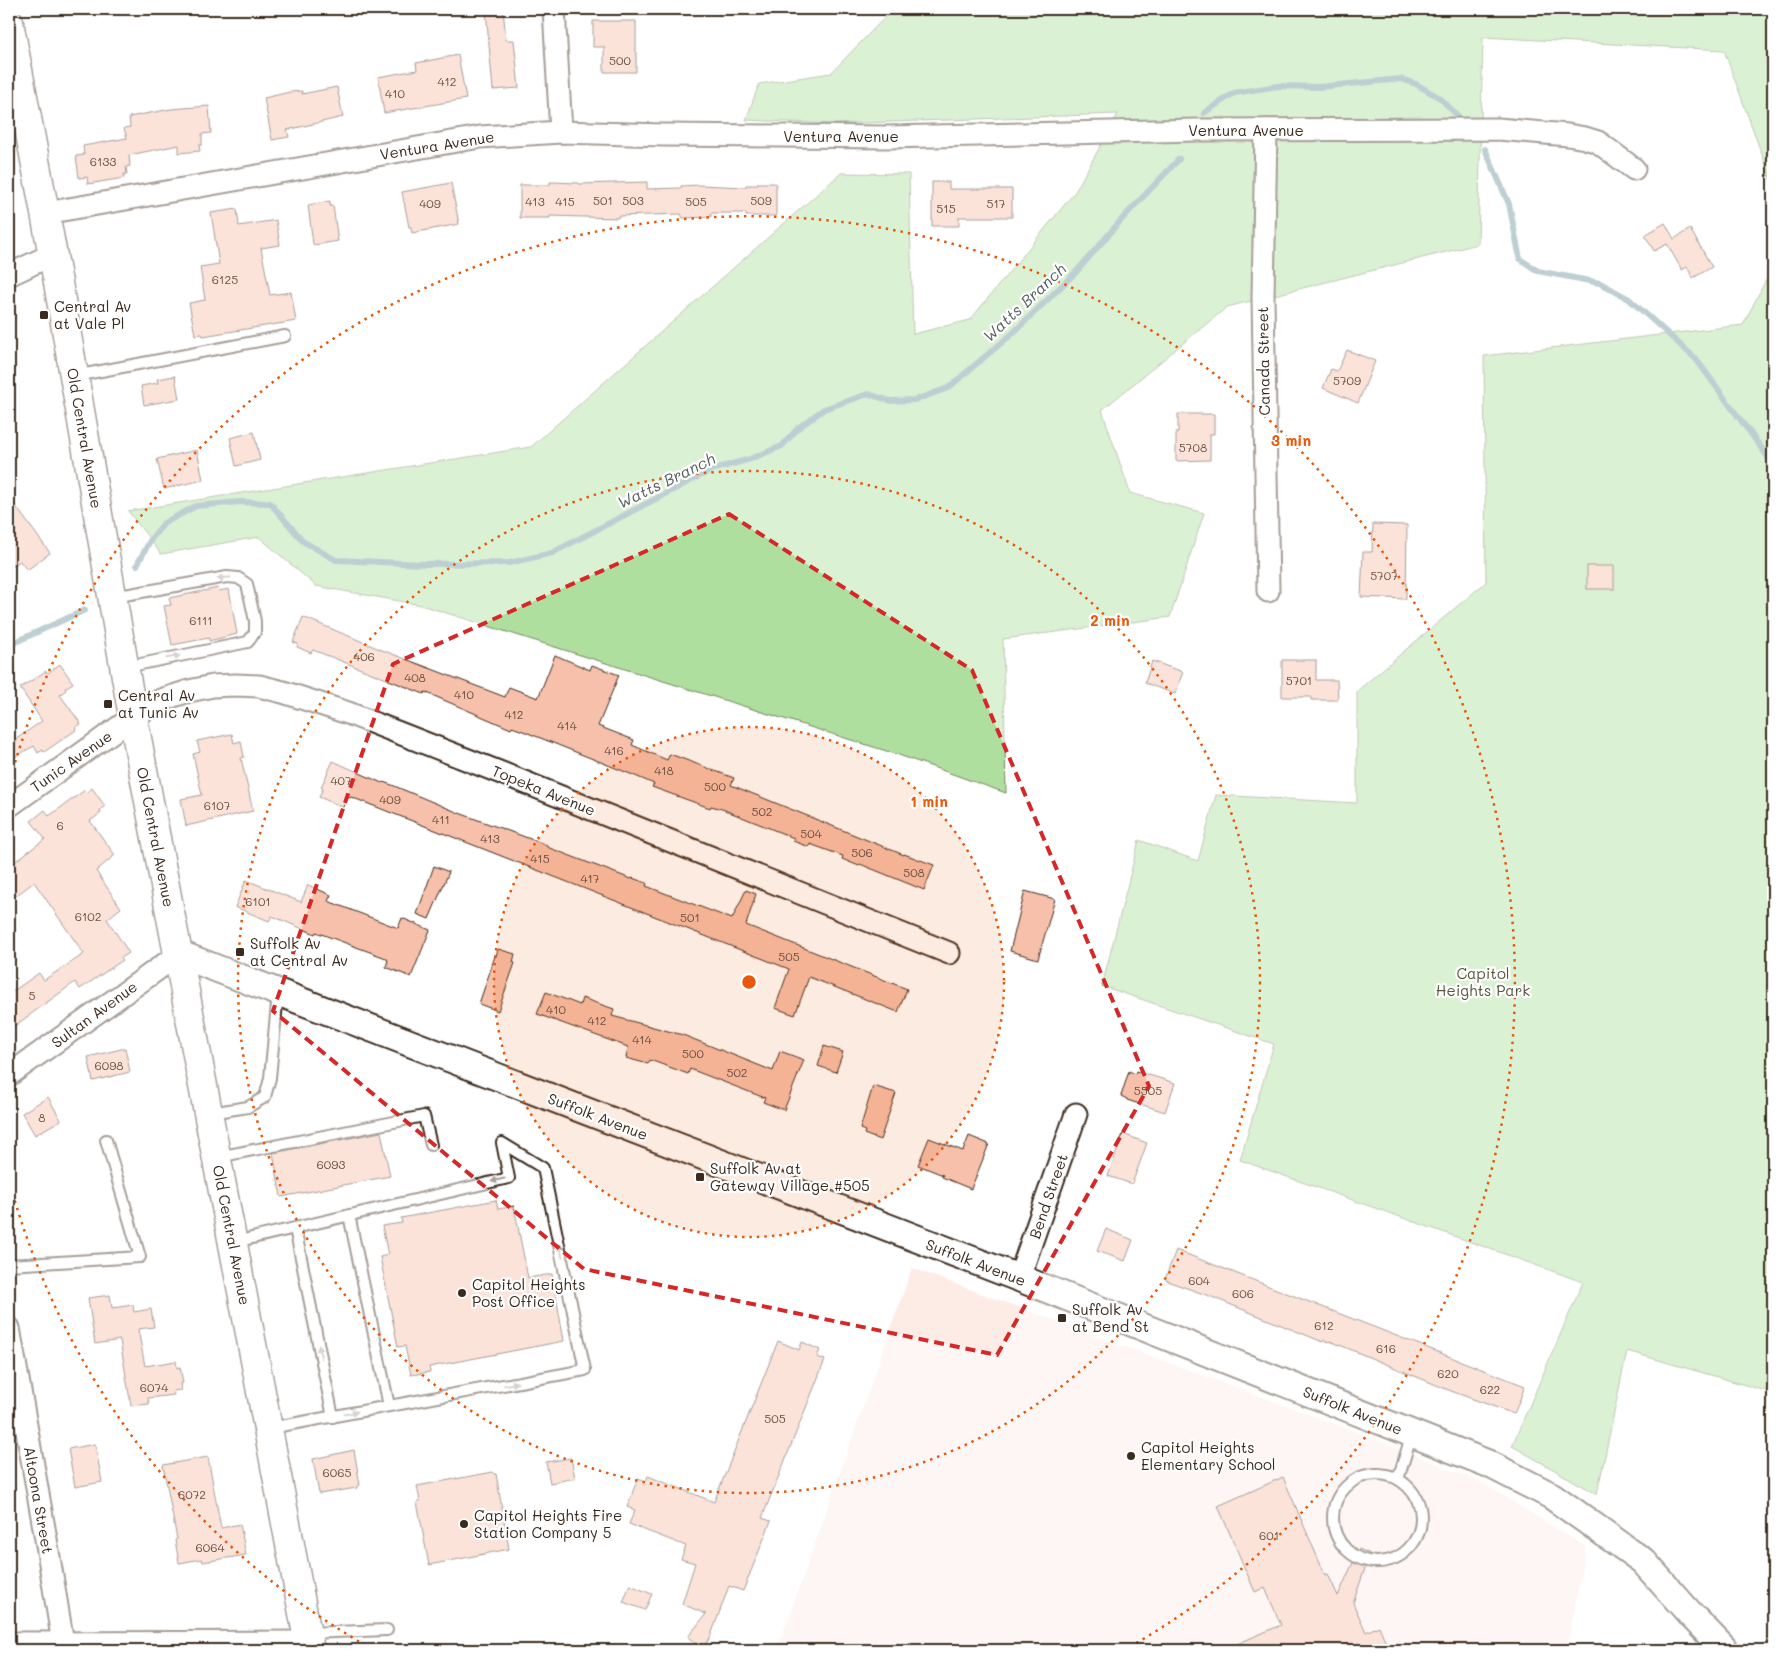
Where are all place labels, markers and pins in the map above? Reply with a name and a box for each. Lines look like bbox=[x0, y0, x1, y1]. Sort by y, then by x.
place label: Central Av at Vale Pl bbox=[54, 296, 131, 333]
marker: Central Av at Vale Pl bbox=[38, 309, 50, 321]
place label: Central Av at Tunic Av bbox=[118, 685, 199, 722]
marker: Central Av at Tunic Av bbox=[102, 698, 114, 710]
place label: Suffolk Av at Central Av bbox=[250, 933, 348, 970]
marker: Suffolk Av at Central Av bbox=[234, 946, 246, 958]
centre of rings bbox=[740, 973, 758, 991]
place label: Suffolk Av at Gateway Village #505 bbox=[710, 1158, 870, 1195]
marker: Suffolk Av at Gateway Village #505 bbox=[694, 1171, 706, 1183]
place label: Capitol Heights Post Office bbox=[472, 1274, 586, 1311]
marker: Capitol Heights Post Office bbox=[456, 1287, 468, 1299]
place label: Suffolk Av at Bend St bbox=[1072, 1299, 1149, 1336]
marker: Suffolk Av at Bend St bbox=[1056, 1312, 1068, 1324]
place label: Capitol Heights Elementary School bbox=[1141, 1437, 1276, 1474]
marker: Capitol Heights Elementary School bbox=[1125, 1450, 1137, 1462]
place label: Capitol Heights Fire Station Company 5 bbox=[474, 1505, 622, 1542]
marker: Capitol Heights Fire Station Company 5 bbox=[458, 1518, 470, 1530]

